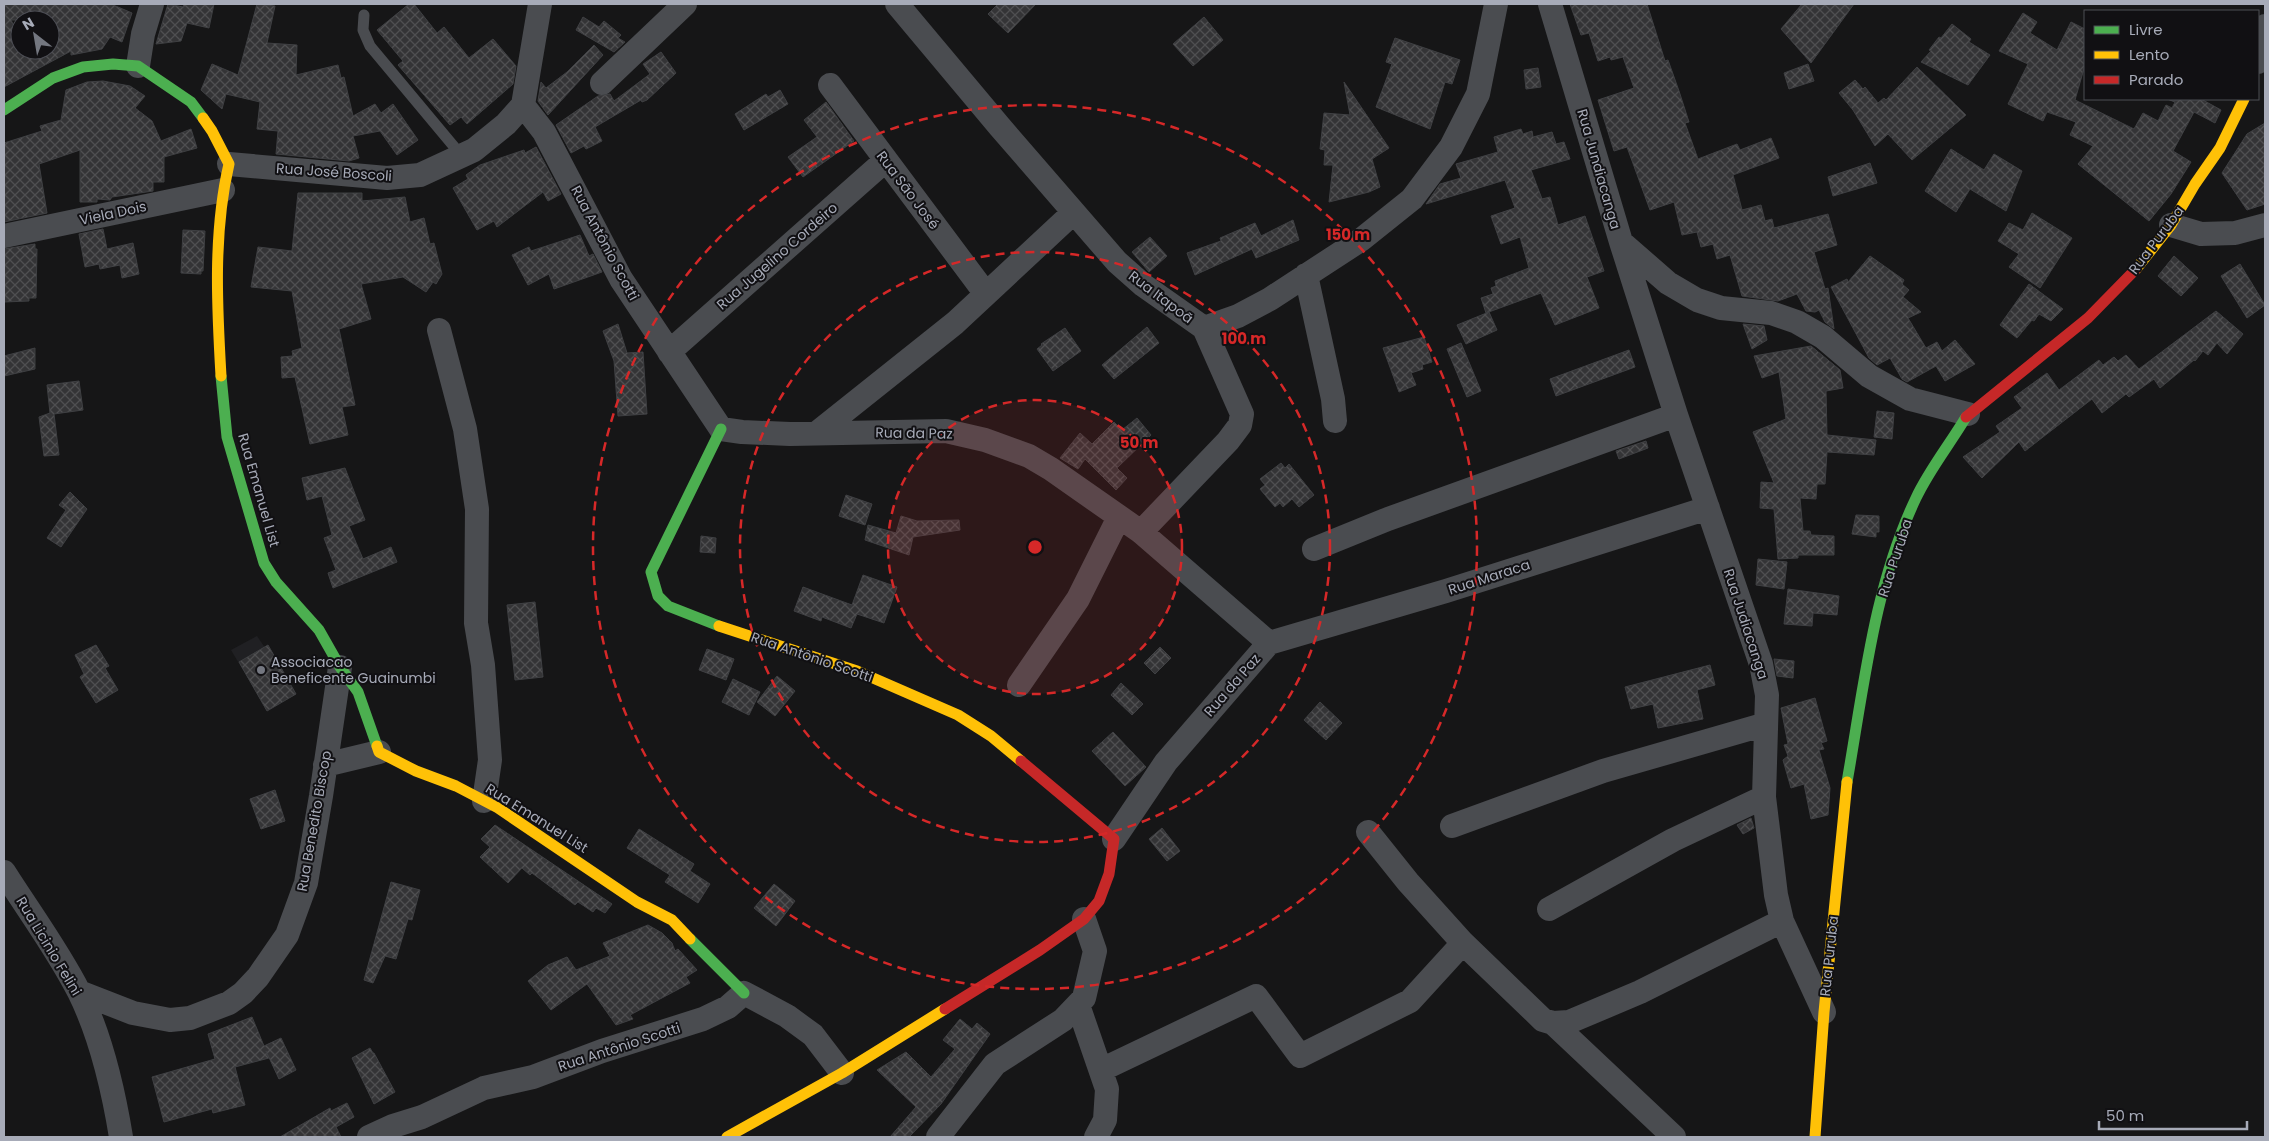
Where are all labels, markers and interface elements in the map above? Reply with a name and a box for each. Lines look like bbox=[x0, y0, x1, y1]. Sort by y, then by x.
north arrow bbox=[10, 10, 60, 60]
legend bbox=[2084, 10, 2259, 100]
text: N bbox=[19, 13, 38, 35]
text: Livre bbox=[2129, 19, 2162, 40]
text: Lento bbox=[2129, 44, 2169, 65]
text: Parado bbox=[2129, 69, 2183, 90]
street label: Rua Jundiacanga bbox=[1572, 107, 1626, 231]
street label: Rua São José bbox=[872, 147, 944, 234]
street label: Rua José Boscoli bbox=[275, 158, 393, 186]
street label: Rua Antônio Scotti bbox=[566, 182, 644, 304]
street label: Viela Dois bbox=[78, 196, 148, 230]
street label: Rua Jugelino Cordeiro bbox=[712, 198, 842, 314]
street label: Rua Puruba bbox=[2124, 202, 2188, 278]
text: 150 m bbox=[1326, 224, 1370, 245]
street label: Rua Itapoã bbox=[1124, 266, 1198, 328]
text: 100 m bbox=[1222, 328, 1266, 349]
street label: Rua da Paz bbox=[875, 422, 953, 444]
street label: Rua Emanuel List bbox=[233, 431, 285, 549]
text: 50 m bbox=[1120, 432, 1158, 453]
street label: Rua Puruba bbox=[1873, 516, 1917, 600]
centre of rings bbox=[1026, 538, 1044, 556]
street label: Rua Maraca bbox=[1446, 554, 1532, 600]
street label: Rua Judiacanga bbox=[1719, 566, 1773, 682]
street label: Rua Antônio Scotti bbox=[748, 627, 876, 687]
street label: Rua da Paz bbox=[1199, 649, 1265, 721]
place label: Associacao Beneficente Guainumbi bbox=[271, 652, 436, 688]
marker: Associacao Beneficente Guainumbi bbox=[255, 664, 267, 676]
street label: Rua Benedito Biscop bbox=[292, 749, 336, 893]
street label: Rua Emanuel List bbox=[482, 778, 592, 858]
street label: Rua Licinio Felini bbox=[12, 893, 86, 999]
street label: Rua Puruba bbox=[1815, 915, 1843, 997]
street label: Rua Antônio Scotti bbox=[555, 1018, 683, 1076]
scale bar bbox=[2099, 1098, 2246, 1130]
text: 50 m bbox=[2106, 1105, 2144, 1126]

